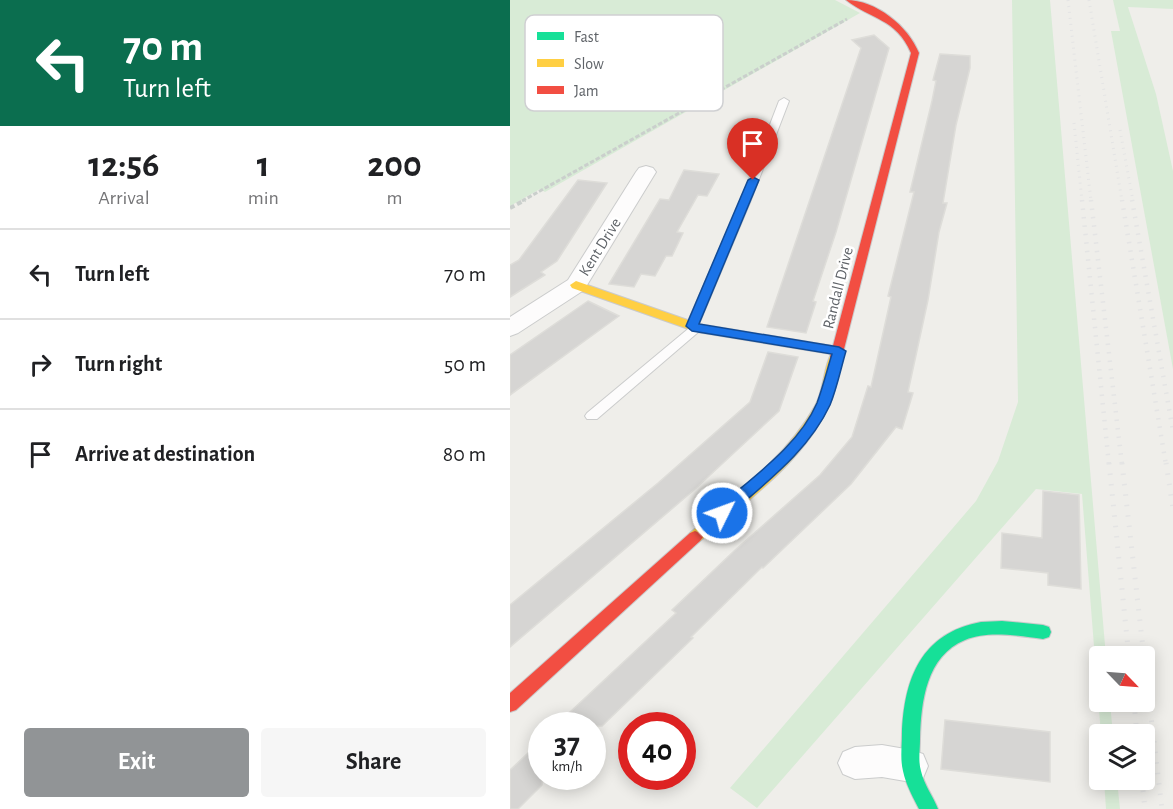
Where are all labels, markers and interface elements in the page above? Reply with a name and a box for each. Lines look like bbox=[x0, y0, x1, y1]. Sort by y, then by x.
legend bbox=[525, 15, 723, 111]
icon: left bbox=[24, 24, 102, 102]
text: 70 m bbox=[123, 26, 203, 68]
text: Fast bbox=[574, 29, 599, 45]
text: Slow bbox=[574, 56, 604, 72]
text: Turn left bbox=[123, 75, 211, 102]
text: Jam bbox=[574, 83, 599, 99]
pin bbox=[727, 118, 778, 180]
icon: arrive bbox=[736, 127, 769, 160]
text: 12:56 bbox=[88, 147, 159, 183]
text: 1 bbox=[257, 147, 270, 183]
text: 200 bbox=[367, 147, 422, 183]
text: Arrival bbox=[98, 188, 150, 208]
text: min bbox=[248, 188, 279, 208]
text: m bbox=[386, 188, 402, 208]
street label: Kent Drive bbox=[576, 215, 624, 279]
street label: Randall Drive bbox=[820, 246, 856, 330]
icon: left bbox=[24, 258, 57, 291]
text: Turn left bbox=[75, 263, 149, 285]
text: 70 m bbox=[444, 263, 486, 285]
icon: right bbox=[24, 348, 57, 381]
text: Turn right bbox=[75, 353, 162, 375]
text: 50 m bbox=[444, 353, 486, 375]
icon: arrive bbox=[24, 438, 57, 471]
text: Arrive at destination bbox=[75, 443, 255, 465]
text: 80 m bbox=[443, 443, 486, 465]
position arrow bbox=[690, 481, 754, 545]
north arrow bbox=[1089, 646, 1155, 712]
map controls bbox=[1089, 646, 1155, 790]
speed limit sign: 40 bbox=[618, 712, 696, 790]
button: layers bbox=[1089, 724, 1155, 790]
button: Exit bbox=[24, 728, 249, 797]
button: Share bbox=[261, 728, 486, 797]
text: 37 bbox=[554, 729, 580, 759]
text: km/h bbox=[552, 759, 582, 774]

